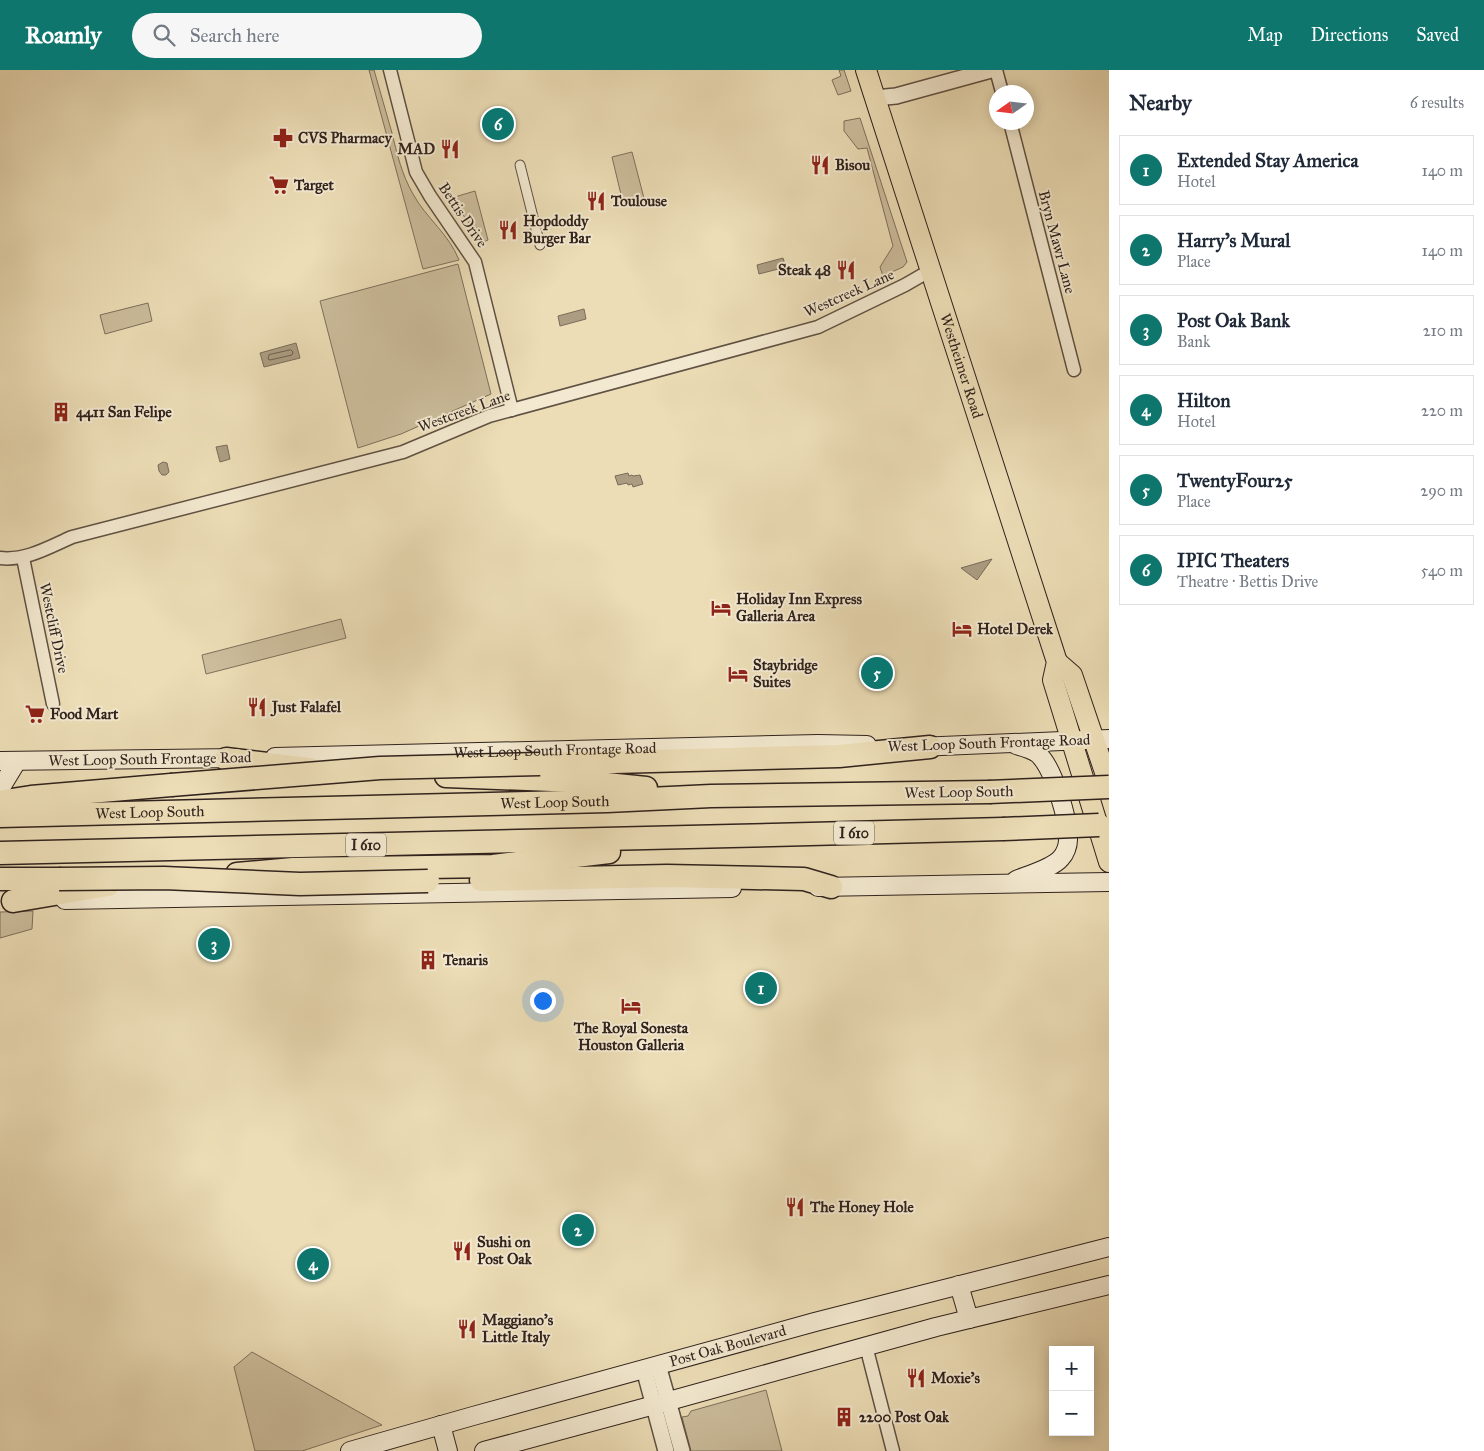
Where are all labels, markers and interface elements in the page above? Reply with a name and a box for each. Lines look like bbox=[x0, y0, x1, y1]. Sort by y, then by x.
search box bbox=[132, 13, 482, 58]
text: Roamly bbox=[25, 20, 102, 50]
icon: search bbox=[150, 21, 178, 49]
text: Search here bbox=[190, 24, 280, 47]
text: Map bbox=[1247, 24, 1283, 46]
text: Directions bbox=[1311, 24, 1388, 46]
text: Saved bbox=[1416, 24, 1459, 46]
north arrow bbox=[989, 85, 1034, 130]
text: Nearby bbox=[1129, 90, 1192, 116]
text: 6 results bbox=[1410, 93, 1464, 112]
pin: 6 bbox=[482, 105, 514, 143]
pharmacy icon: CVS Pharmacy bbox=[272, 127, 294, 149]
place label: CVS Pharmacy bbox=[298, 129, 393, 148]
restaurant icon: MAD bbox=[439, 138, 461, 160]
place label: MAD bbox=[398, 140, 435, 158]
text: Extended Stay America bbox=[1177, 149, 1358, 172]
restaurant icon: Bisou bbox=[809, 154, 831, 176]
place label: Bisou bbox=[835, 156, 870, 174]
text: 1 bbox=[1143, 161, 1149, 180]
text: 140 m bbox=[1422, 161, 1463, 180]
text: Hotel bbox=[1177, 172, 1215, 191]
supermarket icon: Target bbox=[268, 174, 290, 196]
place label: Target bbox=[293, 176, 335, 195]
street label: Bettis Drive bbox=[435, 179, 491, 251]
street label: Bryn Mawr Lane bbox=[1035, 188, 1079, 296]
restaurant icon: Toulouse bbox=[585, 190, 607, 212]
place label: Toulouse bbox=[610, 192, 668, 210]
place label: Hopdoddy Burger Bar bbox=[523, 212, 591, 248]
restaurant icon: Hopdoddy Burger Bar bbox=[497, 219, 519, 241]
text: Harry's Mural bbox=[1177, 229, 1290, 252]
text: 2 bbox=[1142, 241, 1150, 260]
text: 140 m bbox=[1422, 241, 1463, 260]
text: Place bbox=[1177, 252, 1211, 271]
restaurant icon: Steak 48 bbox=[835, 259, 857, 281]
place label: Steak 48 bbox=[778, 261, 831, 280]
street label: Westcreek Lane bbox=[801, 265, 897, 321]
text: Post Oak Bank bbox=[1177, 309, 1290, 332]
street label: Westheimer Road bbox=[936, 311, 987, 421]
text: 3 bbox=[1143, 321, 1149, 340]
text: 210 m bbox=[1423, 321, 1463, 340]
text: Bank bbox=[1177, 332, 1210, 351]
street label: Westcreek Lane bbox=[415, 386, 513, 436]
text: Hilton bbox=[1177, 389, 1230, 412]
building icon: 4411 San Felipe bbox=[50, 401, 72, 423]
text: 4 bbox=[1142, 401, 1150, 420]
text: 220 m bbox=[1421, 401, 1463, 420]
place label: 4411 San Felipe bbox=[76, 403, 173, 422]
text: Hotel bbox=[1177, 412, 1215, 431]
text: TwentyFour25 bbox=[1177, 469, 1293, 492]
text: 5 bbox=[1142, 481, 1150, 500]
text: 290 m bbox=[1420, 481, 1463, 500]
text: Place bbox=[1177, 492, 1211, 511]
text: IPIC Theaters bbox=[1177, 549, 1289, 572]
text: 6 bbox=[1142, 561, 1150, 580]
text: 540 m bbox=[1421, 561, 1463, 580]
text: Theatre · Bettis Drive bbox=[1177, 572, 1318, 591]
street label: Westcliff Drive bbox=[36, 581, 72, 675]
place label: Holiday Inn Express Galleria Area bbox=[736, 590, 862, 625]
hotel icon: Holiday Inn Express Galleria Area bbox=[710, 597, 732, 619]
hotel icon: Hotel Derek bbox=[951, 618, 973, 640]
place label: Hotel Derek bbox=[977, 620, 1054, 638]
pin: 5 bbox=[861, 654, 893, 692]
place label: Staybridge Suites bbox=[753, 656, 819, 691]
hotel icon: Staybridge Suites bbox=[727, 663, 749, 685]
restaurant icon: Just Falafel bbox=[246, 696, 268, 718]
place label: Just Falafel bbox=[270, 698, 342, 717]
supermarket icon: Food Mart bbox=[24, 703, 46, 725]
place label: Food Mart bbox=[50, 705, 119, 723]
street label: West Loop South Frontage Road bbox=[887, 730, 1091, 756]
street label: West Loop South Frontage Road bbox=[453, 739, 657, 762]
street label: West Loop South Frontage Road bbox=[48, 748, 252, 770]
street label: West Loop South bbox=[904, 782, 1014, 802]
street label: West Loop South bbox=[500, 792, 610, 813]
street label: West Loop South bbox=[95, 802, 205, 823]
road number: I 610 bbox=[834, 821, 874, 844]
road number: I 610 bbox=[346, 834, 386, 856]
pin: 3 bbox=[198, 925, 230, 963]
building icon: Tenaris bbox=[417, 949, 439, 971]
place label: Tenaris bbox=[442, 951, 489, 969]
pin: 1 bbox=[745, 969, 777, 1007]
your location bbox=[530, 988, 556, 1014]
hotel icon: The Royal Sonesta Houston Galleria bbox=[620, 995, 642, 1017]
place label: The Royal Sonesta Houston Galleria bbox=[573, 1019, 689, 1054]
restaurant icon: The Honey Hole bbox=[784, 1196, 806, 1218]
place label: The Honey Hole bbox=[809, 1198, 914, 1217]
pin: 2 bbox=[562, 1211, 594, 1249]
place label: Sushi on Post Oak bbox=[477, 1233, 533, 1268]
restaurant icon: Sushi on Post Oak bbox=[451, 1240, 473, 1262]
pin: 4 bbox=[297, 1245, 329, 1283]
place label: Maggiano's Little Italy bbox=[482, 1311, 554, 1347]
restaurant icon: Maggiano's Little Italy bbox=[456, 1318, 478, 1340]
street label: Post Oak Boulevard bbox=[667, 1321, 789, 1371]
map controls bbox=[1049, 1346, 1094, 1436]
button: + bbox=[1049, 1346, 1094, 1391]
restaurant icon: Moxie's bbox=[905, 1367, 927, 1389]
place label: Moxie's bbox=[931, 1369, 980, 1387]
button: − bbox=[1049, 1391, 1094, 1436]
building icon: 2200 Post Oak bbox=[833, 1406, 855, 1428]
place label: 2200 Post Oak bbox=[859, 1408, 950, 1426]

